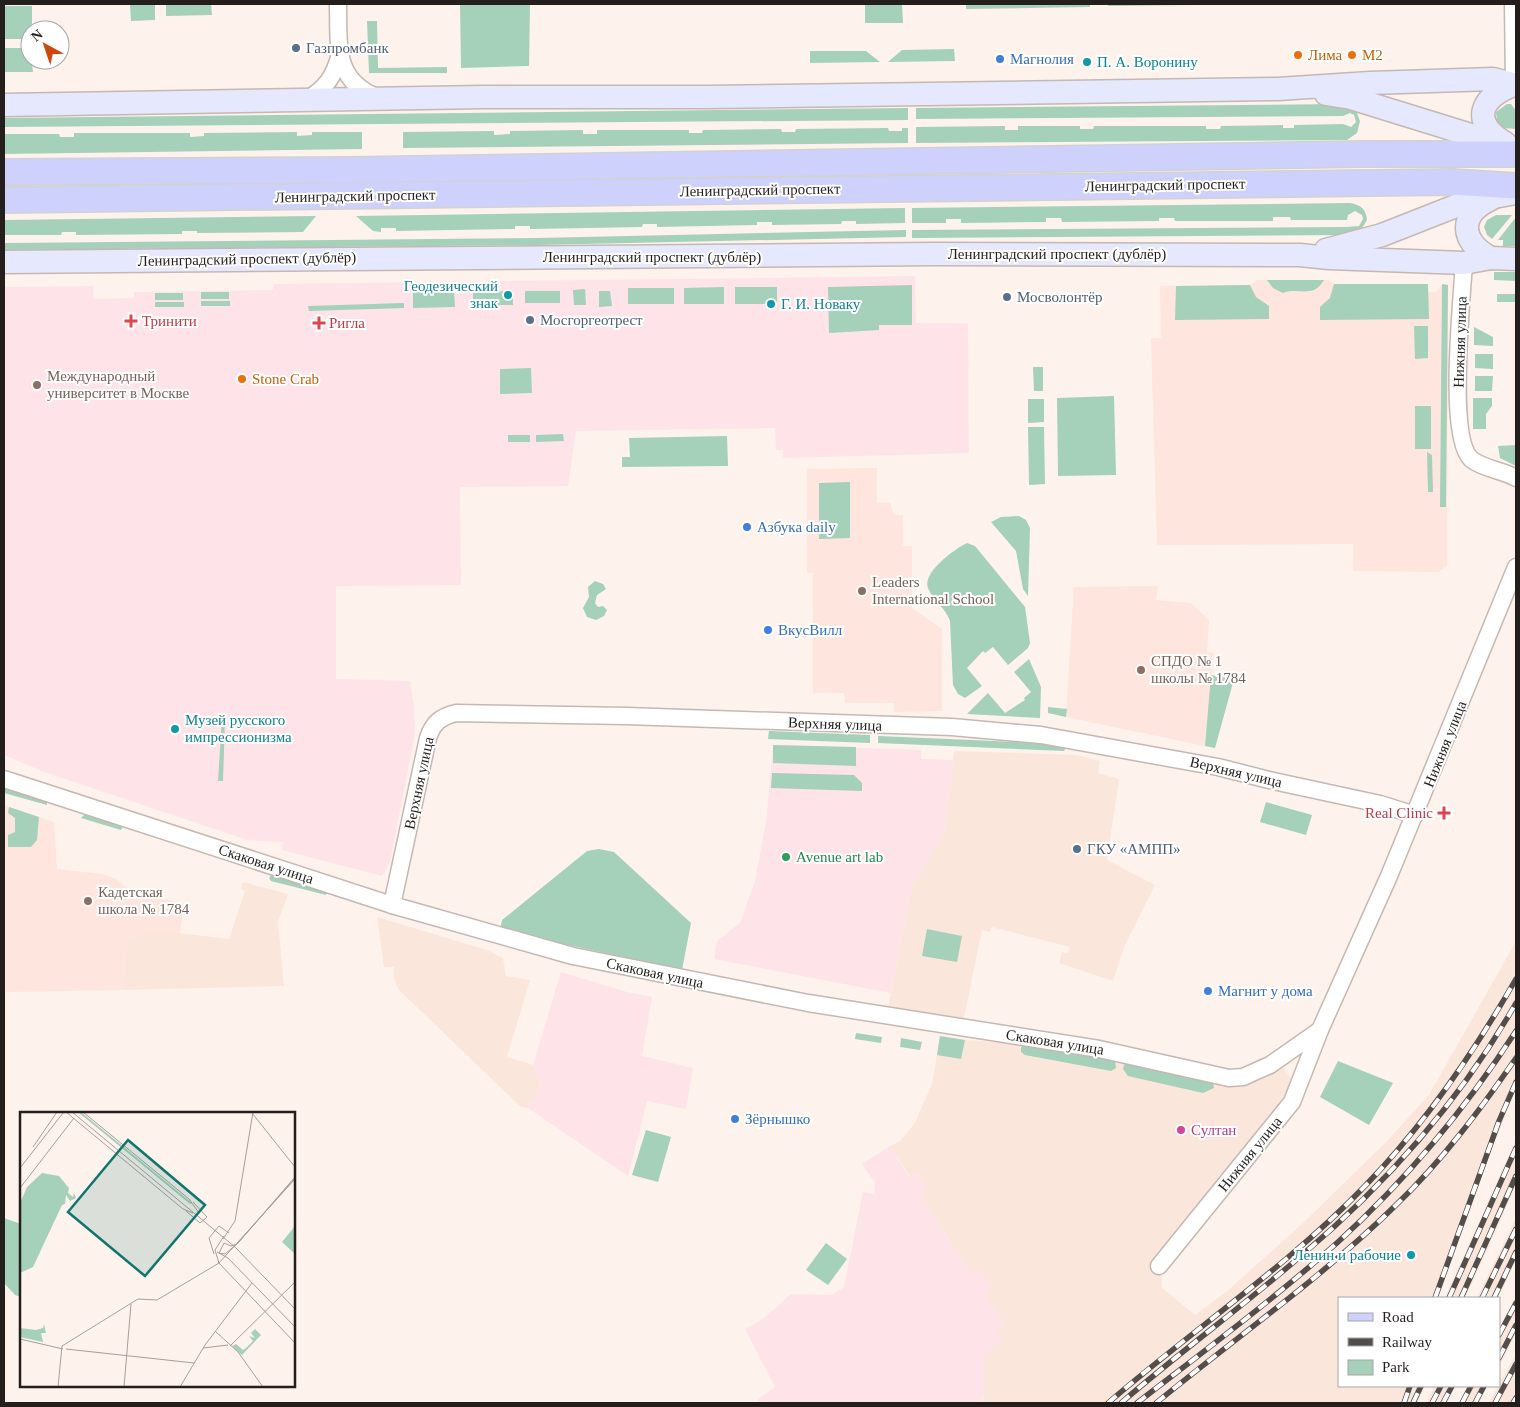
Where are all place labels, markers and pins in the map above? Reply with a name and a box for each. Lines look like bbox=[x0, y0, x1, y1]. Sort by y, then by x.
place label: Газпромбанк bbox=[306, 40, 389, 56]
marker: Газпромбанк bbox=[290, 42, 302, 54]
place label: Лима bbox=[1308, 47, 1343, 63]
place label: М2 bbox=[1362, 47, 1383, 63]
marker: Лима bbox=[1292, 49, 1304, 61]
marker: М2 bbox=[1346, 49, 1358, 61]
place label: Магнолия bbox=[1010, 51, 1074, 67]
marker: Магнолия bbox=[994, 53, 1006, 65]
place label: П. А. Воронину bbox=[1097, 54, 1198, 70]
marker: П. А. Воронину bbox=[1081, 56, 1093, 68]
place label: Геодезический знак bbox=[404, 278, 499, 311]
marker: Геодезический знак bbox=[502, 289, 514, 301]
place label: Мосволонтёр bbox=[1017, 289, 1103, 305]
marker: Мосволонтёр bbox=[1001, 291, 1013, 303]
place label: Г. И. Новаку bbox=[781, 296, 861, 312]
marker: Г. И. Новаку bbox=[765, 298, 777, 310]
place label: Мосгоргеотрест bbox=[540, 312, 643, 328]
place label: Тринити bbox=[142, 313, 197, 329]
marker: Тринити bbox=[124, 314, 138, 328]
marker: Мосгоргеотрест bbox=[524, 314, 536, 326]
place label: Ригла bbox=[329, 315, 365, 331]
marker: Ригла bbox=[313, 317, 325, 329]
place label: Международный университет в Москве bbox=[47, 368, 190, 401]
place label: Stone Crab bbox=[252, 371, 319, 387]
marker: Stone Crab bbox=[236, 373, 248, 385]
marker: Международный университет в Москве bbox=[31, 379, 43, 391]
place label: Азбука daily bbox=[757, 519, 836, 535]
marker: Азбука daily bbox=[741, 521, 753, 533]
place label: Leaders International School bbox=[872, 574, 994, 607]
marker: Leaders International School bbox=[856, 585, 868, 597]
place label: ВкусВилл bbox=[778, 622, 843, 638]
marker: ВкусВилл bbox=[762, 624, 774, 636]
place label: СПДО № 1 школы № 1784 bbox=[1151, 653, 1246, 686]
marker: СПДО № 1 школы № 1784 bbox=[1135, 664, 1147, 676]
place label: Музей русского импрессионизма bbox=[185, 712, 292, 745]
marker: Музей русского импрессионизма bbox=[169, 723, 181, 735]
place label: Real Clinic bbox=[1365, 805, 1433, 821]
marker: Real Clinic bbox=[1437, 806, 1451, 820]
place label: ГКУ «АМПП» bbox=[1087, 841, 1181, 857]
marker: ГКУ «АМПП» bbox=[1071, 843, 1083, 855]
place label: Avenue art lab bbox=[796, 849, 883, 865]
marker: Avenue art lab bbox=[780, 851, 792, 863]
place label: Кадетская школа № 1784 bbox=[98, 884, 190, 917]
marker: Кадетская школа № 1784 bbox=[82, 895, 94, 907]
place label: Магнит у дома bbox=[1218, 983, 1313, 999]
marker: Магнит у дома bbox=[1202, 985, 1214, 997]
place label: Зёрнышко bbox=[745, 1111, 810, 1127]
marker: Зёрнышко bbox=[729, 1113, 741, 1125]
place label: Султан bbox=[1191, 1122, 1236, 1138]
marker: Султан bbox=[1175, 1124, 1187, 1136]
place label: Ленин и рабочие bbox=[1294, 1247, 1401, 1263]
marker: Ленин и рабочие bbox=[1405, 1249, 1417, 1261]

